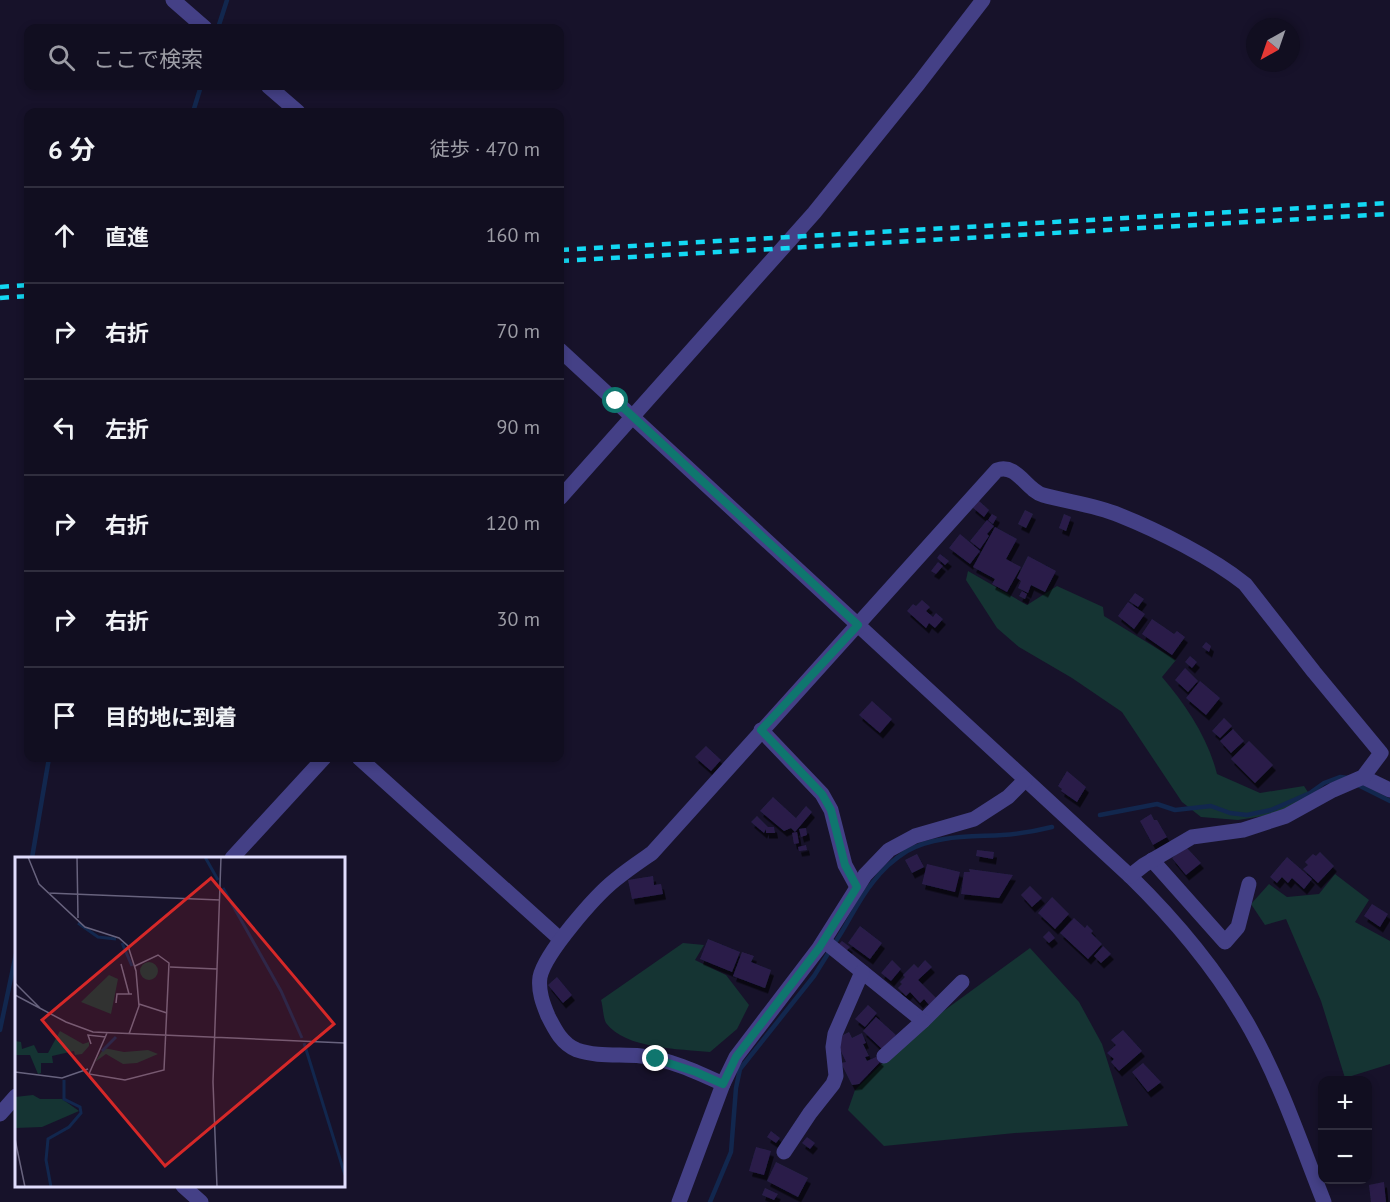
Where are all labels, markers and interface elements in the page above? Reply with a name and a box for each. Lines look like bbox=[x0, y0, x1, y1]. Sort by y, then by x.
north arrow bbox=[1246, 18, 1300, 72]
search box bbox=[24, 24, 564, 90]
icon: search bbox=[45, 41, 78, 74]
text: ここで検索 bbox=[93, 45, 203, 73]
text: 6 分 bbox=[48, 133, 95, 166]
text: 徒歩 · 470 m bbox=[430, 136, 540, 162]
icon: ahead bbox=[48, 219, 81, 252]
text: 160 m bbox=[486, 222, 540, 248]
text: 直進 bbox=[105, 223, 149, 251]
icon: right bbox=[48, 315, 81, 348]
text: 70 m bbox=[497, 318, 540, 344]
text: 右折 bbox=[105, 319, 149, 347]
route start bbox=[602, 387, 628, 413]
icon: left bbox=[48, 411, 81, 444]
text: 90 m bbox=[497, 414, 540, 440]
text: 左折 bbox=[105, 415, 149, 443]
icon: right bbox=[48, 507, 81, 540]
text: 120 m bbox=[486, 510, 540, 536]
text: 右折 bbox=[105, 511, 149, 539]
icon: right bbox=[48, 603, 81, 636]
text: 30 m bbox=[497, 606, 540, 632]
text: 右折 bbox=[105, 607, 149, 635]
icon: arrive bbox=[48, 699, 81, 732]
text: 目的地に到着 bbox=[105, 703, 237, 731]
inset map bbox=[15, 857, 345, 1187]
route end bbox=[642, 1045, 668, 1071]
map controls bbox=[1318, 1076, 1372, 1184]
button: + bbox=[1318, 1076, 1372, 1130]
button: − bbox=[1318, 1130, 1372, 1184]

